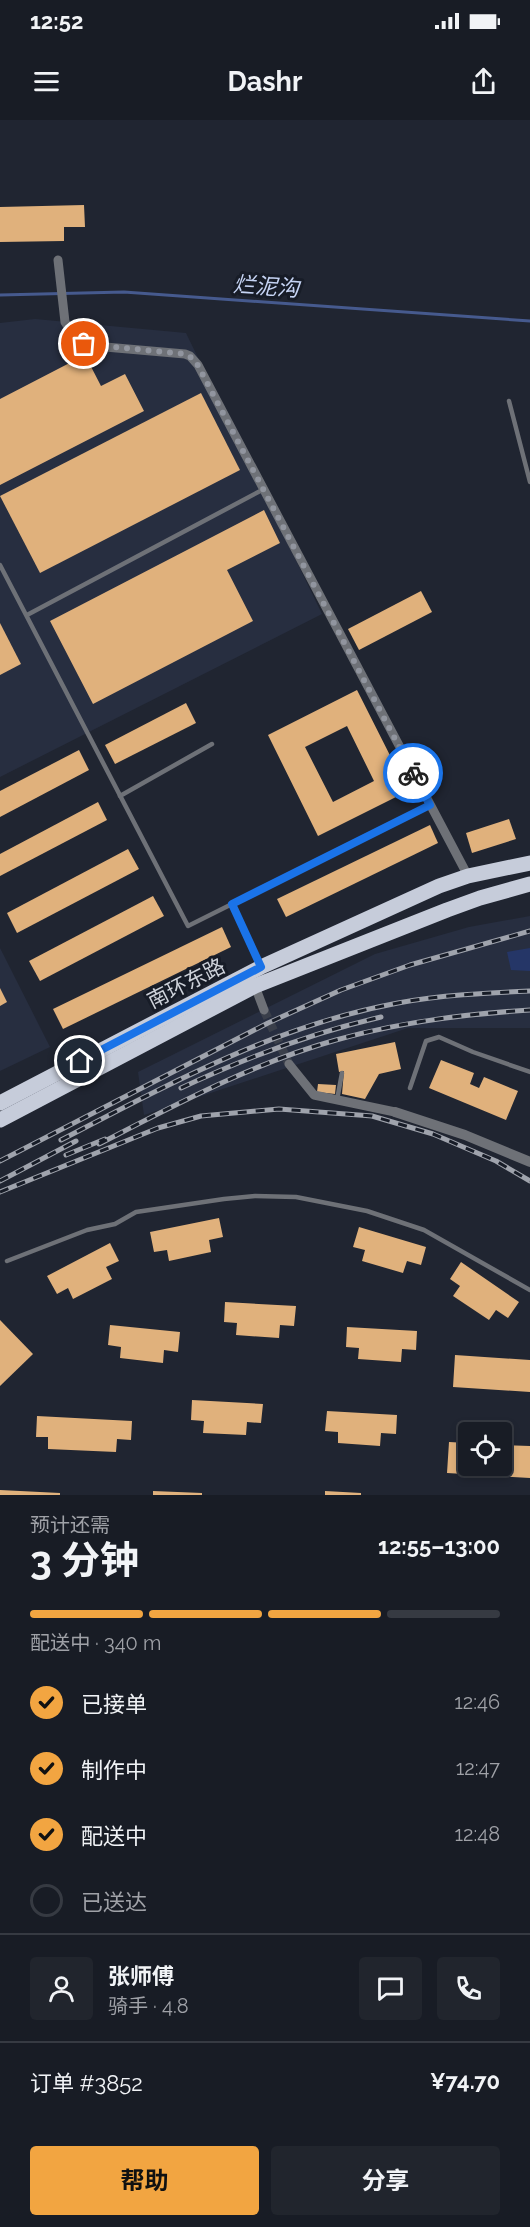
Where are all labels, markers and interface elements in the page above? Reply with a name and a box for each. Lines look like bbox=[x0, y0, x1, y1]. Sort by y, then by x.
text: 12:52 bbox=[30, 8, 83, 34]
icon: menu bbox=[30, 65, 63, 98]
icon: share bbox=[467, 65, 500, 98]
text: Dashr bbox=[228, 66, 302, 97]
water label: 烂泥沟 bbox=[232, 271, 302, 301]
pin bbox=[58, 318, 109, 369]
icon: bag bbox=[67, 327, 100, 360]
courier bbox=[383, 743, 443, 803]
icon: bike bbox=[397, 757, 430, 790]
street label: 南环东路 bbox=[143, 953, 229, 1013]
pin bbox=[54, 1035, 105, 1086]
icon: home bbox=[63, 1044, 96, 1077]
map controls bbox=[458, 1422, 512, 1476]
button: locate bbox=[458, 1422, 512, 1476]
text: 预计还需 bbox=[30, 1513, 110, 1537]
text: 12:55–13:00 bbox=[378, 1533, 500, 1559]
text: 3 分钟 bbox=[30, 1537, 139, 1583]
text: 配送中 · 340 m bbox=[30, 1631, 161, 1655]
icon: check bbox=[30, 1686, 63, 1719]
text: 12:46 bbox=[454, 1690, 500, 1714]
text: 已接单 bbox=[81, 1691, 147, 1717]
icon: check bbox=[30, 1752, 63, 1785]
text: 12:47 bbox=[456, 1756, 500, 1780]
text: 制作中 bbox=[81, 1757, 147, 1783]
icon: check bbox=[30, 1818, 63, 1851]
text: 12:48 bbox=[454, 1822, 500, 1846]
text: 配送中 bbox=[81, 1823, 147, 1849]
text: 已送达 bbox=[81, 1889, 147, 1915]
button: person bbox=[30, 1957, 93, 2020]
button: chat bbox=[359, 1957, 422, 2020]
button: phone bbox=[437, 1957, 500, 2020]
text: 张师傅 bbox=[108, 1963, 174, 1989]
text: 骑手 · 4.8 bbox=[108, 1994, 189, 2018]
text: ¥74.70 bbox=[430, 2068, 500, 2094]
text: 订单 #3852 bbox=[30, 2070, 143, 2096]
button: 帮助 bbox=[30, 2146, 259, 2215]
button: 分享 bbox=[271, 2146, 500, 2215]

